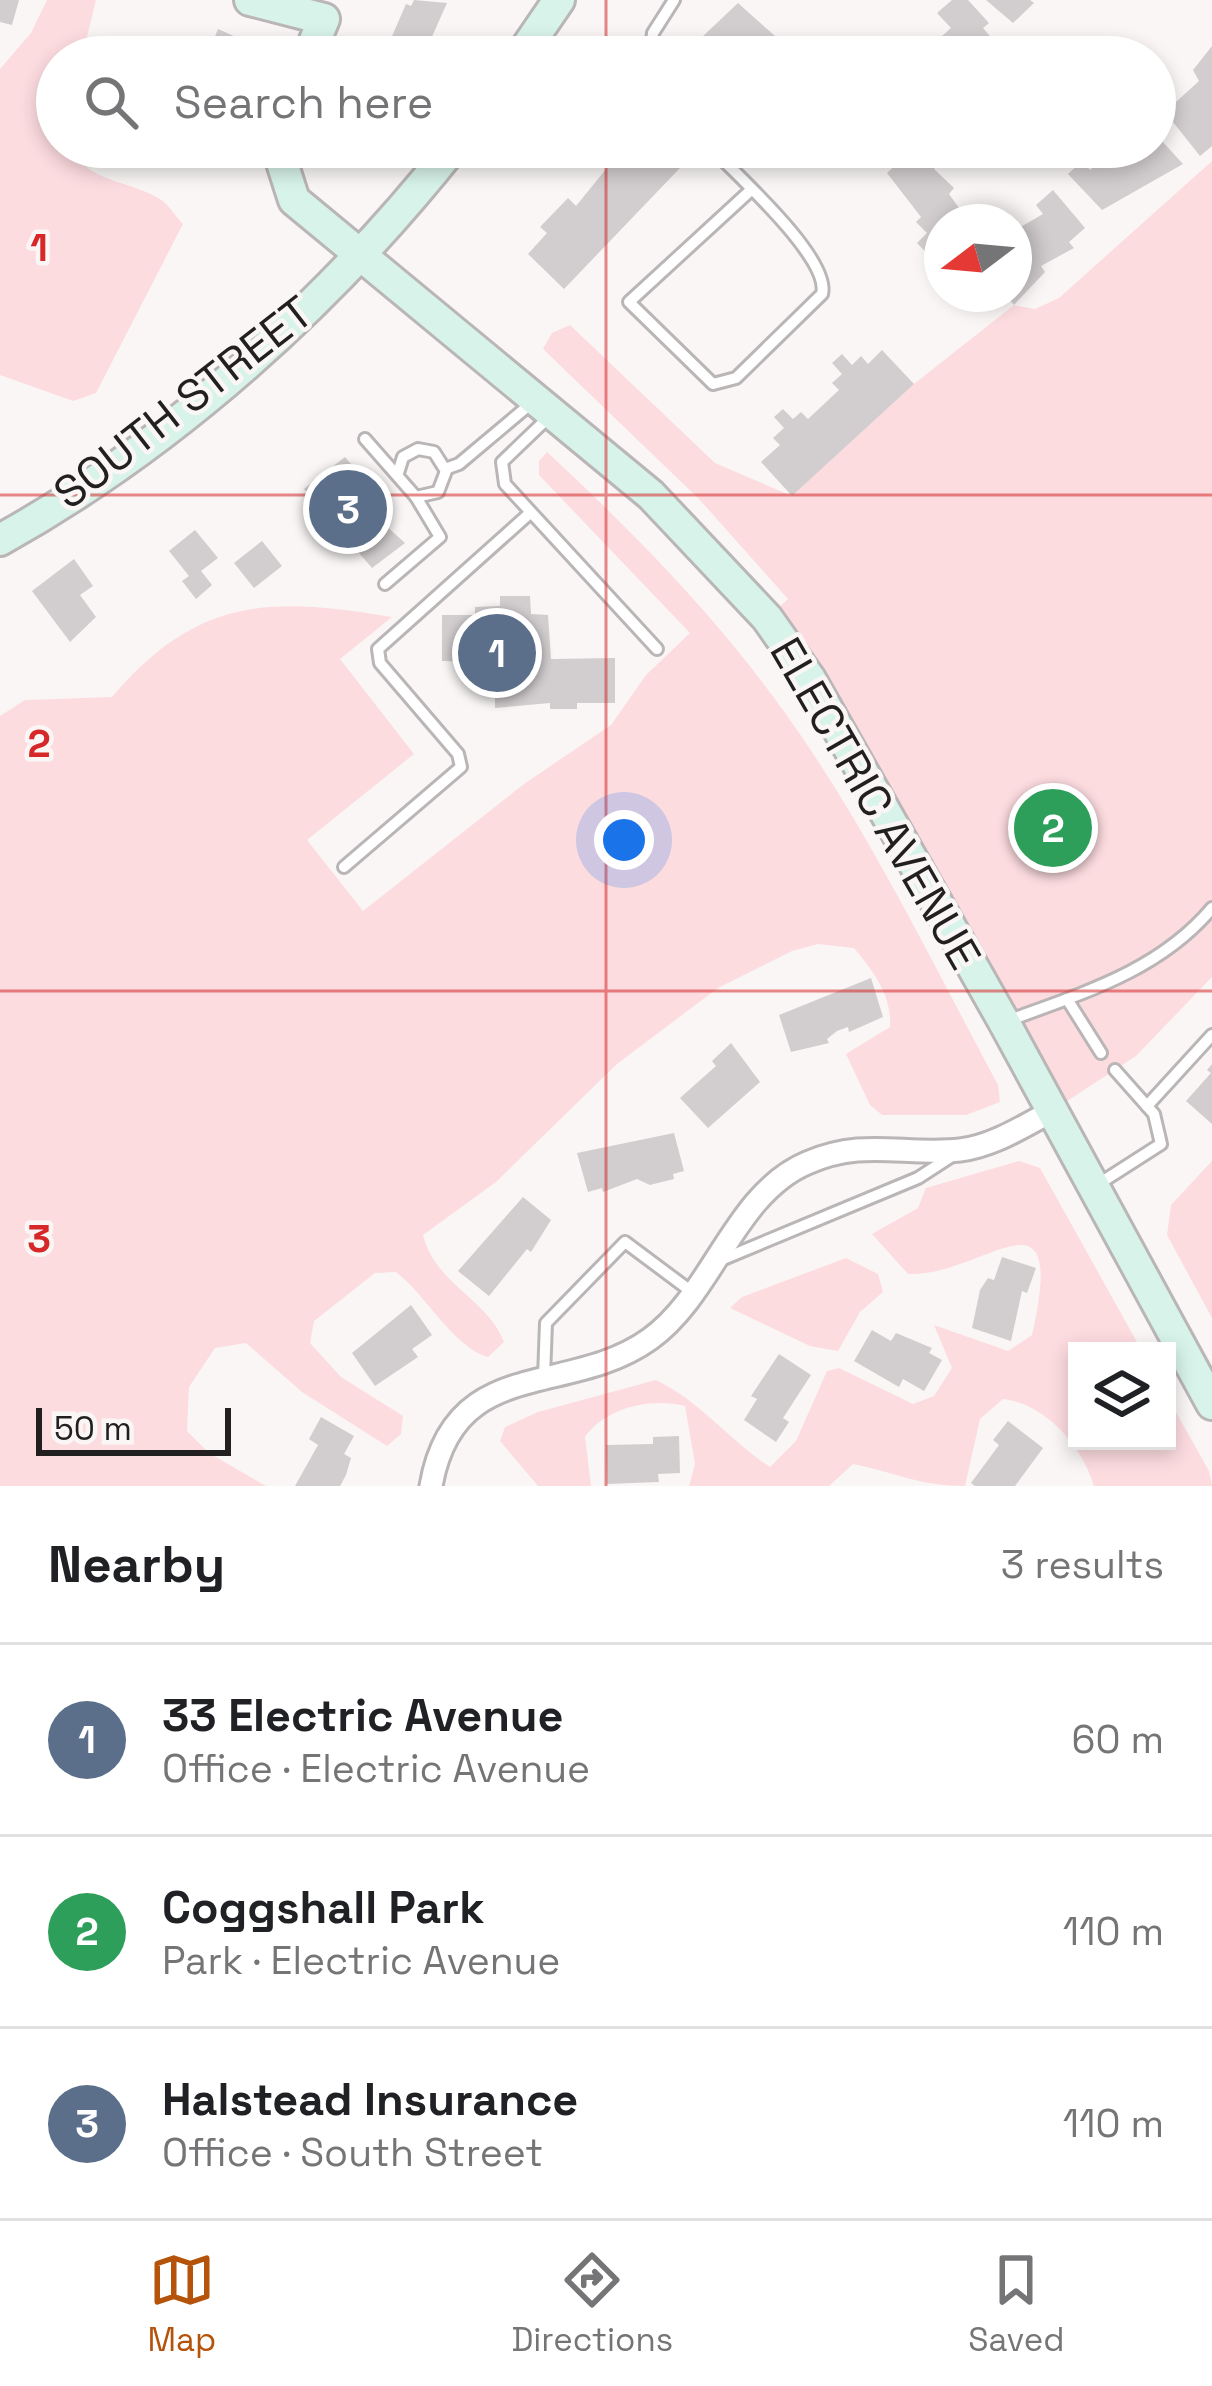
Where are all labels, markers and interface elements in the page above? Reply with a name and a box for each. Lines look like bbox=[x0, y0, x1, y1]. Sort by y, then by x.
search box bbox=[36, 36, 1176, 168]
icon: search bbox=[78, 69, 144, 135]
text: Search here bbox=[174, 74, 433, 131]
north arrow bbox=[924, 204, 1032, 312]
text: 1 bbox=[30, 223, 48, 272]
street label: SOUTH STREET bbox=[42, 283, 324, 521]
pin: 3 bbox=[309, 464, 387, 554]
pin: 1 bbox=[458, 608, 536, 698]
street label: ELECTRIC AVENUE bbox=[758, 627, 994, 979]
text: 2 bbox=[27, 719, 51, 768]
pin: 2 bbox=[1014, 783, 1092, 873]
your location bbox=[594, 810, 654, 870]
text: 3 bbox=[27, 1214, 51, 1263]
map controls bbox=[1068, 1342, 1176, 1450]
button: layers bbox=[1068, 1342, 1176, 1450]
scale bar bbox=[36, 1402, 231, 1455]
text: 50 m bbox=[54, 1408, 132, 1450]
text: Nearby bbox=[48, 1532, 225, 1597]
text: 3 results bbox=[1001, 1540, 1164, 1589]
text: 33 Electric Avenue bbox=[162, 1687, 563, 1744]
text: 1 bbox=[78, 1715, 96, 1764]
text: 60 m bbox=[1072, 1715, 1164, 1764]
text: Office · Electric Avenue bbox=[162, 1744, 590, 1793]
text: Coggshall Park bbox=[162, 1879, 485, 1936]
text: 2 bbox=[75, 1907, 99, 1956]
text: 110 m bbox=[1063, 1907, 1164, 1956]
text: Park · Electric Avenue bbox=[162, 1936, 560, 1985]
text: Halstead Insurance bbox=[162, 2071, 578, 2128]
text: 3 bbox=[75, 2099, 99, 2148]
text: 110 m bbox=[1063, 2099, 1164, 2148]
text: Office · South Street bbox=[162, 2128, 543, 2177]
tab: Map bbox=[148, 2247, 216, 2361]
tab: Directions bbox=[511, 2247, 673, 2361]
tab: Saved bbox=[968, 2247, 1064, 2361]

